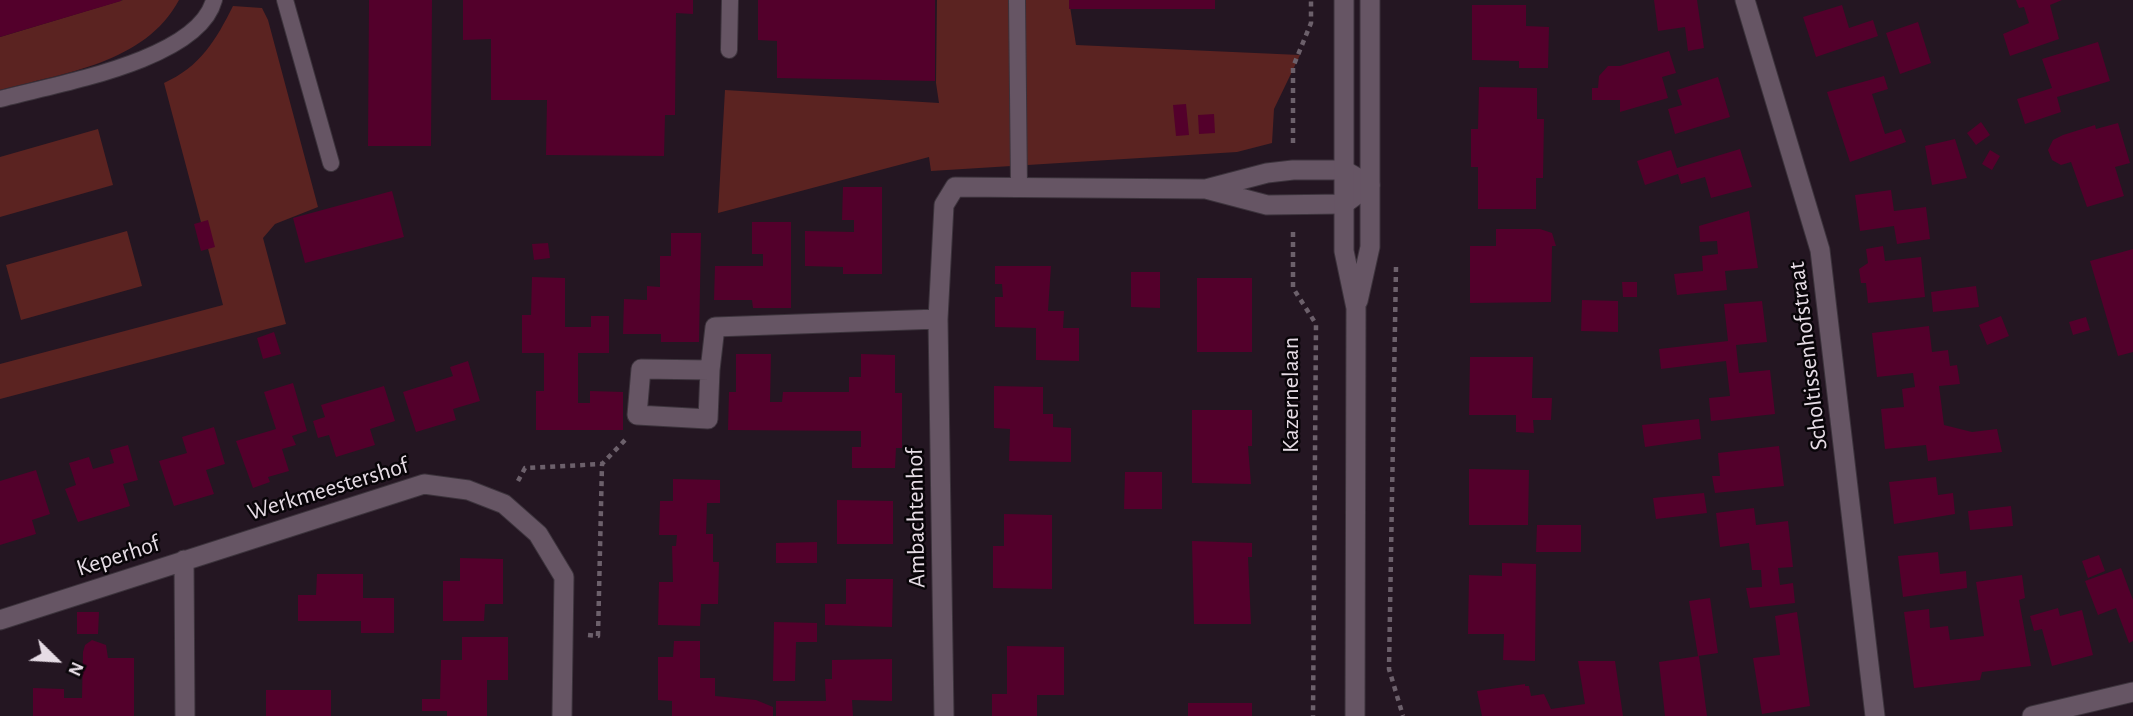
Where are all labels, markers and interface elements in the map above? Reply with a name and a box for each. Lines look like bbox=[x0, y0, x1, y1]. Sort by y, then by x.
street label: Scholtissenhofstraat bbox=[1782, 260, 1834, 452]
street label: Kazernelaan bbox=[1277, 337, 1305, 453]
street label: Ambachtenhof bbox=[900, 448, 932, 588]
street label: Werkmeestershof bbox=[244, 451, 412, 527]
street label: Keperhof bbox=[73, 529, 163, 583]
north arrow bbox=[21, 625, 91, 695]
text: N bbox=[64, 659, 87, 679]

